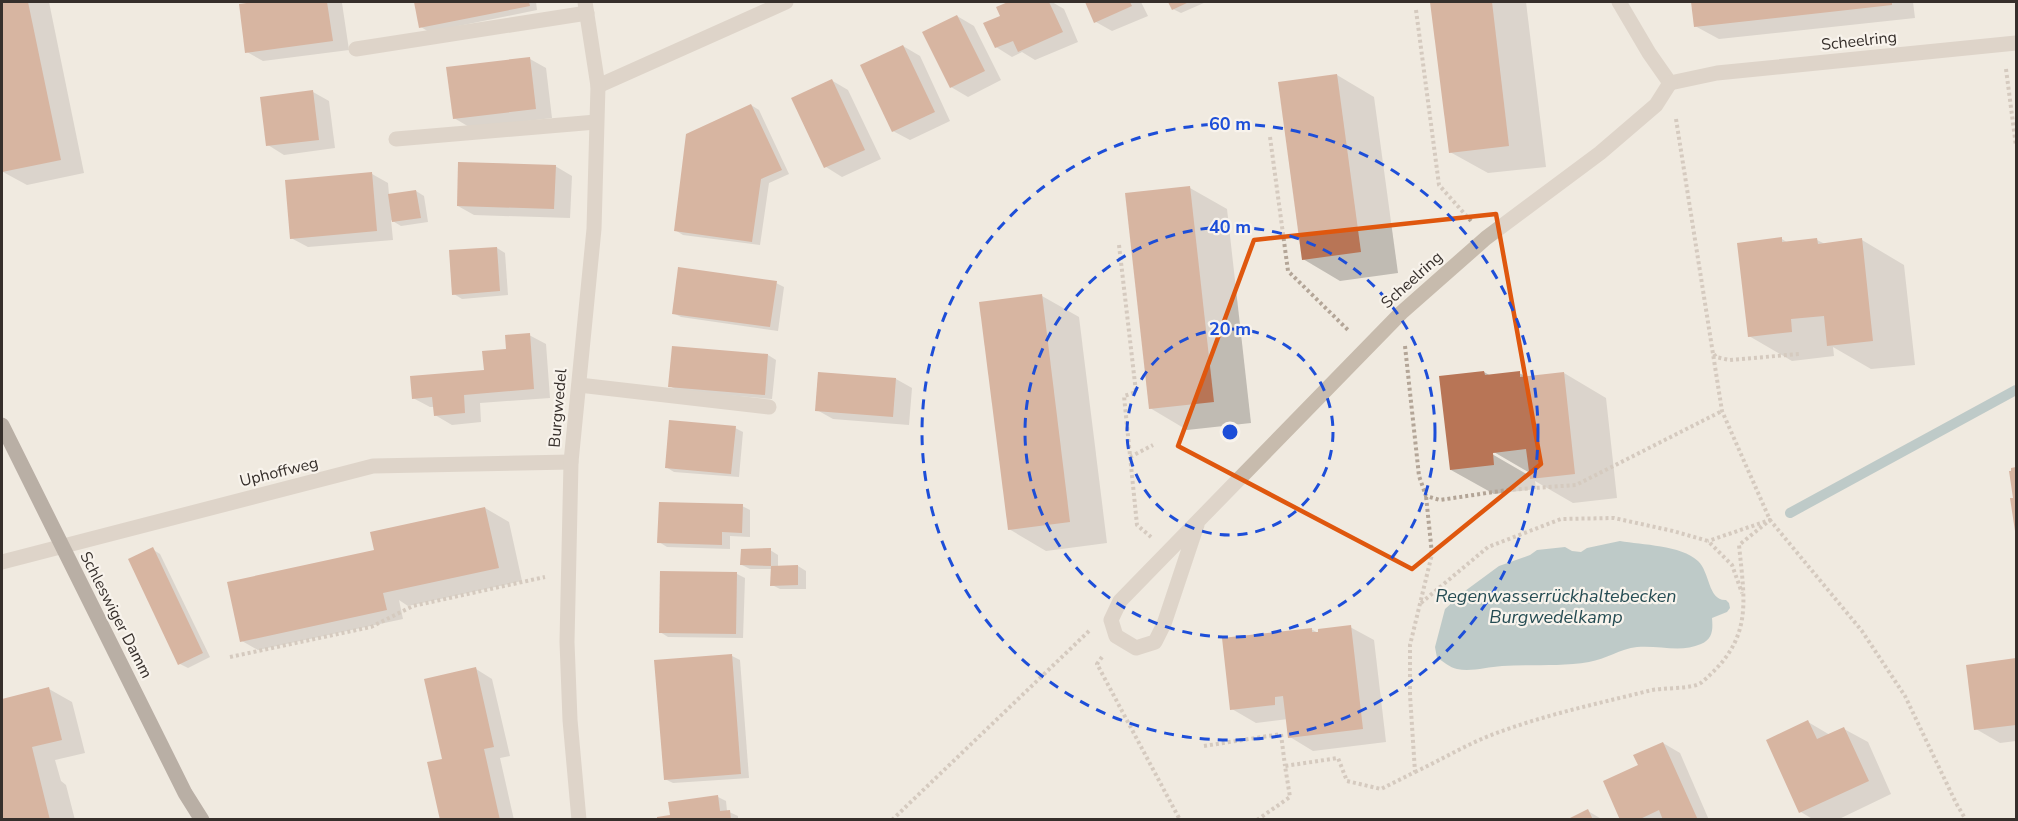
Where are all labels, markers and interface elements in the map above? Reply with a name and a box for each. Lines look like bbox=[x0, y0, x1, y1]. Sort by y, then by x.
street label: Scheelring bbox=[1820, 26, 1898, 56]
text: 60 m bbox=[1209, 112, 1251, 136]
text: 40 m bbox=[1209, 215, 1251, 239]
street label: Scheelring bbox=[1376, 246, 1448, 314]
text: 20 m bbox=[1209, 317, 1251, 341]
street label: Burgwedel bbox=[544, 367, 572, 448]
centre of rings bbox=[1220, 422, 1240, 442]
street label: Uphoffweg bbox=[237, 452, 321, 492]
street label: Schleswiger Damm bbox=[74, 548, 158, 682]
water label: Regenwasserrückhaltebecken Burgwedelkamp bbox=[1435, 584, 1677, 629]

